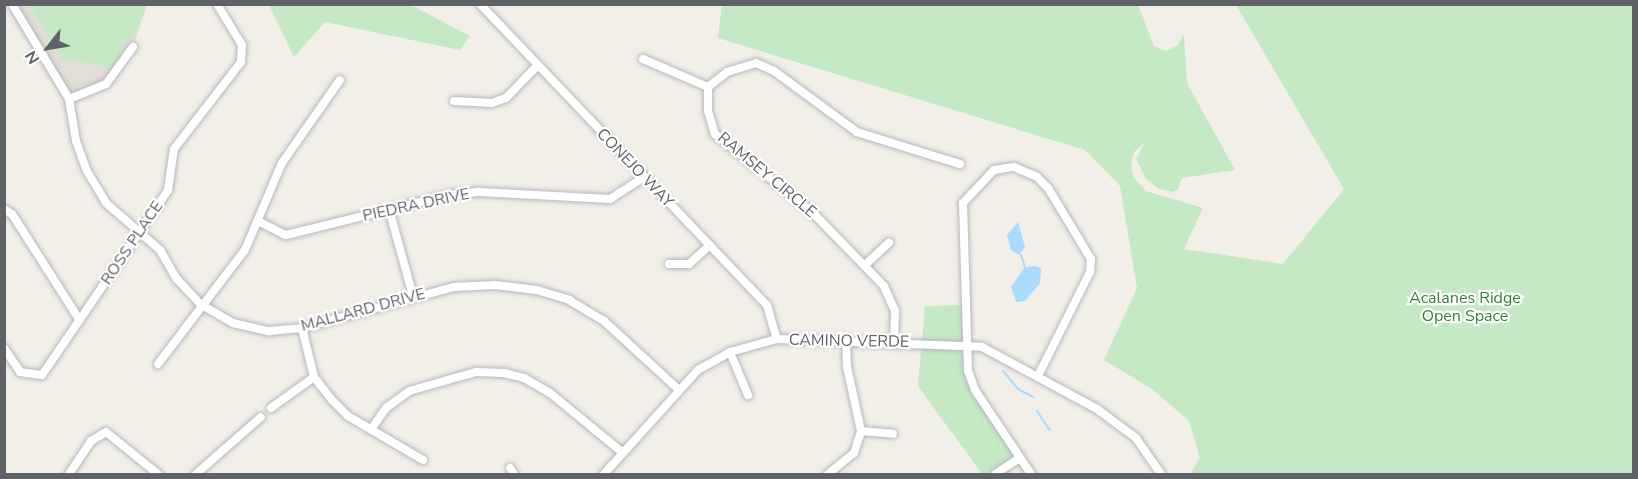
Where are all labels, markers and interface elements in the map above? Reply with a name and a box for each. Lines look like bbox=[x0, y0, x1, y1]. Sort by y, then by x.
north arrow bbox=[18, 18, 78, 78]
text: N bbox=[20, 46, 45, 68]
street label: CONEJO WAY bbox=[593, 125, 677, 211]
street label: RAMSEY CIRCLE bbox=[714, 128, 820, 222]
street label: PIEDRA DRIVE bbox=[361, 184, 471, 226]
street label: ROSS PLACE bbox=[97, 198, 167, 288]
street label: MALLARD DRIVE bbox=[299, 284, 427, 336]
park label: Acalanes Ridge Open Space bbox=[1409, 288, 1521, 326]
street label: CAMINO VERDE bbox=[789, 330, 909, 352]

